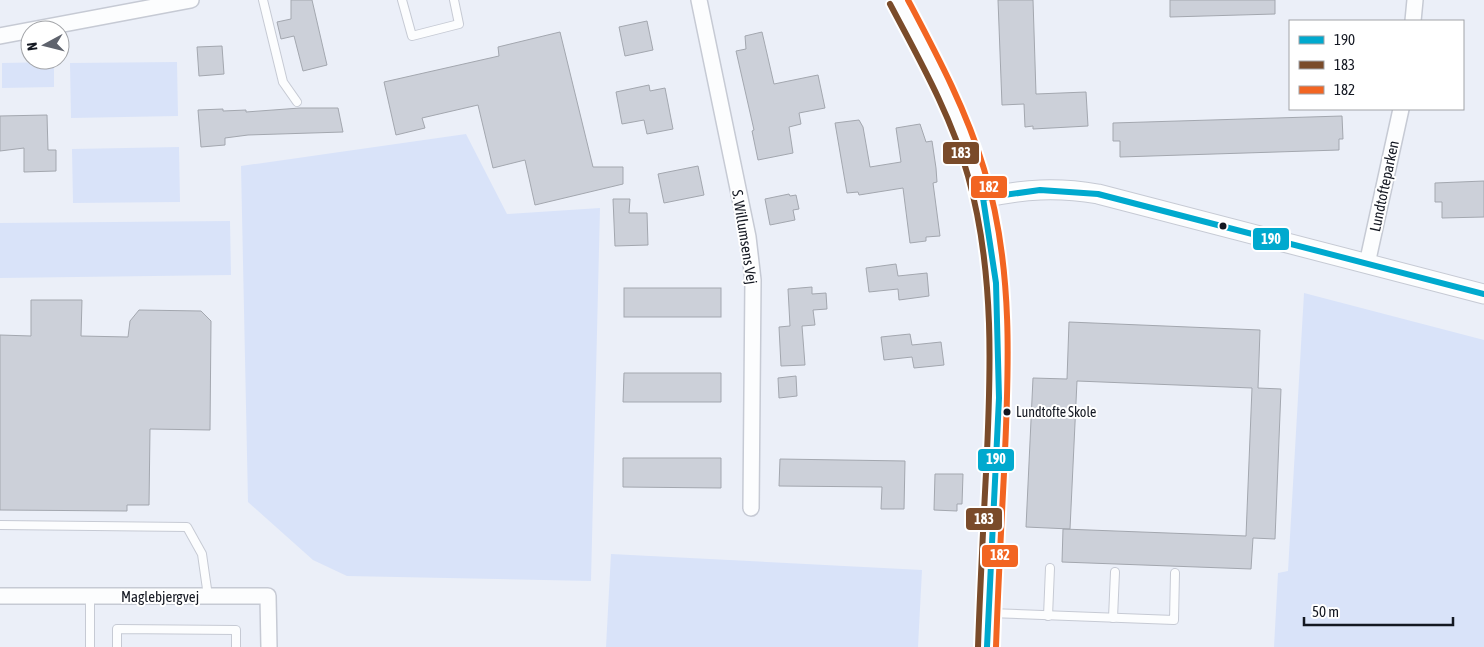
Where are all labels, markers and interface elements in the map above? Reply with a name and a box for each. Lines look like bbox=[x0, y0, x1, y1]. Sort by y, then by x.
north arrow bbox=[20, 20, 70, 70]
legend bbox=[1289, 20, 1464, 110]
text: 190 bbox=[1334, 31, 1355, 48]
text: N bbox=[24, 42, 41, 52]
text: 183 bbox=[1334, 56, 1355, 73]
text: 182 bbox=[1334, 81, 1355, 98]
street label: Lundtofteparken bbox=[1366, 139, 1402, 233]
line badge: 183 bbox=[942, 141, 980, 165]
text: 183 bbox=[951, 145, 971, 161]
line badge: 182 bbox=[970, 175, 1008, 199]
text: 182 bbox=[979, 179, 999, 195]
street label: S. Willumsens Vej bbox=[729, 189, 761, 285]
unlabelled marker bbox=[1218, 221, 1228, 231]
line badge: 190 bbox=[1252, 227, 1290, 251]
text: 190 bbox=[1261, 231, 1281, 247]
place label: Lundtofte Skole bbox=[1016, 404, 1096, 420]
marker: Lundtofte Skole bbox=[1002, 407, 1012, 417]
line badge: 190 bbox=[977, 448, 1015, 472]
text: 190 bbox=[986, 451, 1006, 467]
line badge: 183 bbox=[965, 507, 1003, 531]
text: 183 bbox=[974, 511, 994, 527]
line badge: 182 bbox=[981, 544, 1019, 568]
text: 182 bbox=[990, 547, 1010, 563]
street label: Maglebjergvej bbox=[121, 588, 199, 605]
scale bar bbox=[1304, 594, 1453, 626]
text: 50 m bbox=[1312, 603, 1339, 620]

